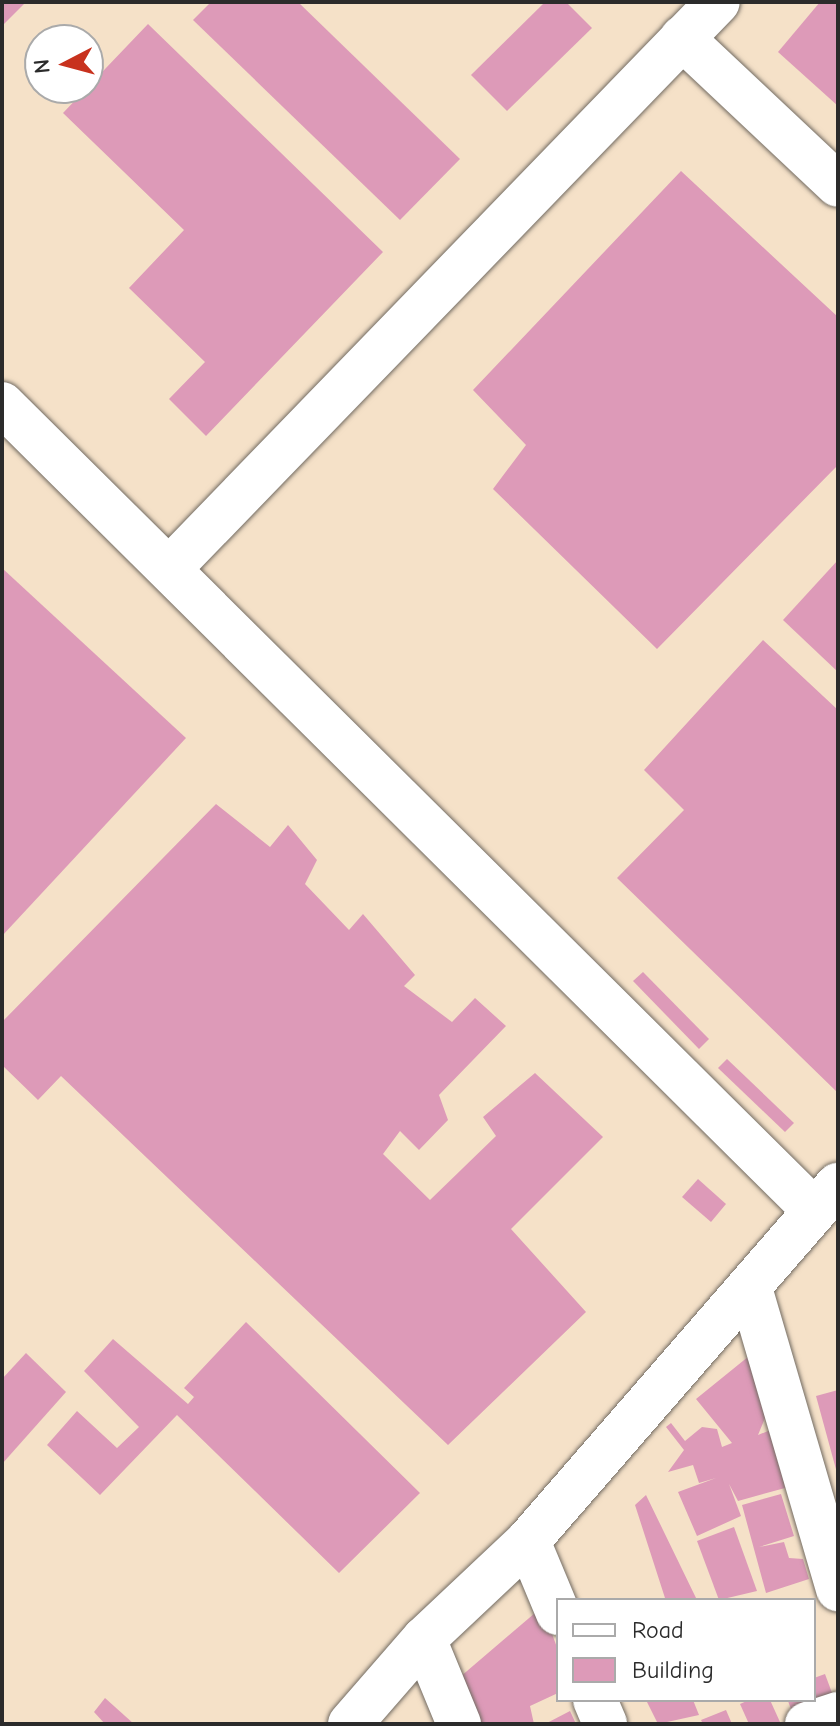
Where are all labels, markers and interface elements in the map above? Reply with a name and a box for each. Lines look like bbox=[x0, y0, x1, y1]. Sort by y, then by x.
north arrow bbox=[24, 24, 104, 104]
text: N bbox=[28, 58, 56, 75]
legend bbox=[556, 1598, 816, 1702]
text: Road bbox=[632, 1616, 684, 1644]
text: Building bbox=[632, 1656, 714, 1684]

